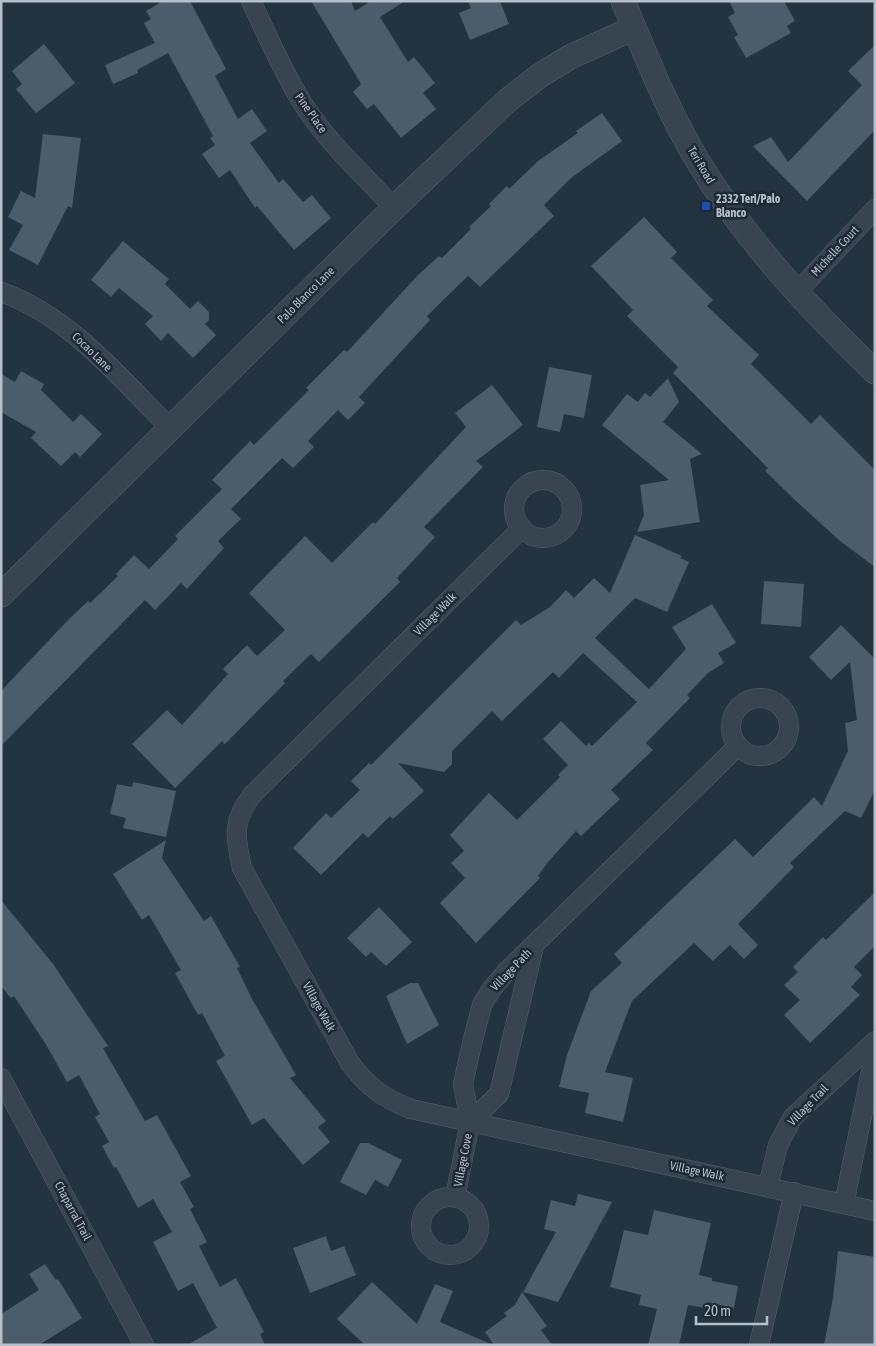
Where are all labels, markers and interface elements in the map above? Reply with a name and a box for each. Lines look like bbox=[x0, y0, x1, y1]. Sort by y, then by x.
street label: Pine Place bbox=[292, 90, 330, 136]
street label: Teri Road bbox=[684, 144, 718, 186]
place label: 2332 Teri/Palo Blanco bbox=[716, 192, 781, 220]
marker: 2332 Teri/Palo Blanco bbox=[700, 200, 712, 212]
street label: Michelle Court bbox=[808, 223, 862, 279]
street label: Palo Blanco Lane bbox=[275, 264, 337, 326]
street label: Cocao Lane bbox=[69, 330, 115, 374]
street label: Village Walk bbox=[411, 589, 460, 638]
street label: Village Path bbox=[488, 946, 534, 994]
street label: Village Walk bbox=[300, 980, 339, 1035]
street label: Village Trail bbox=[785, 1081, 832, 1129]
street label: Village Cove bbox=[451, 1132, 475, 1188]
street label: Village Walk bbox=[669, 1158, 726, 1184]
street label: Chaparral Trail bbox=[52, 1179, 95, 1244]
scale bar bbox=[696, 1294, 767, 1326]
text: 20 m bbox=[704, 1302, 731, 1319]

